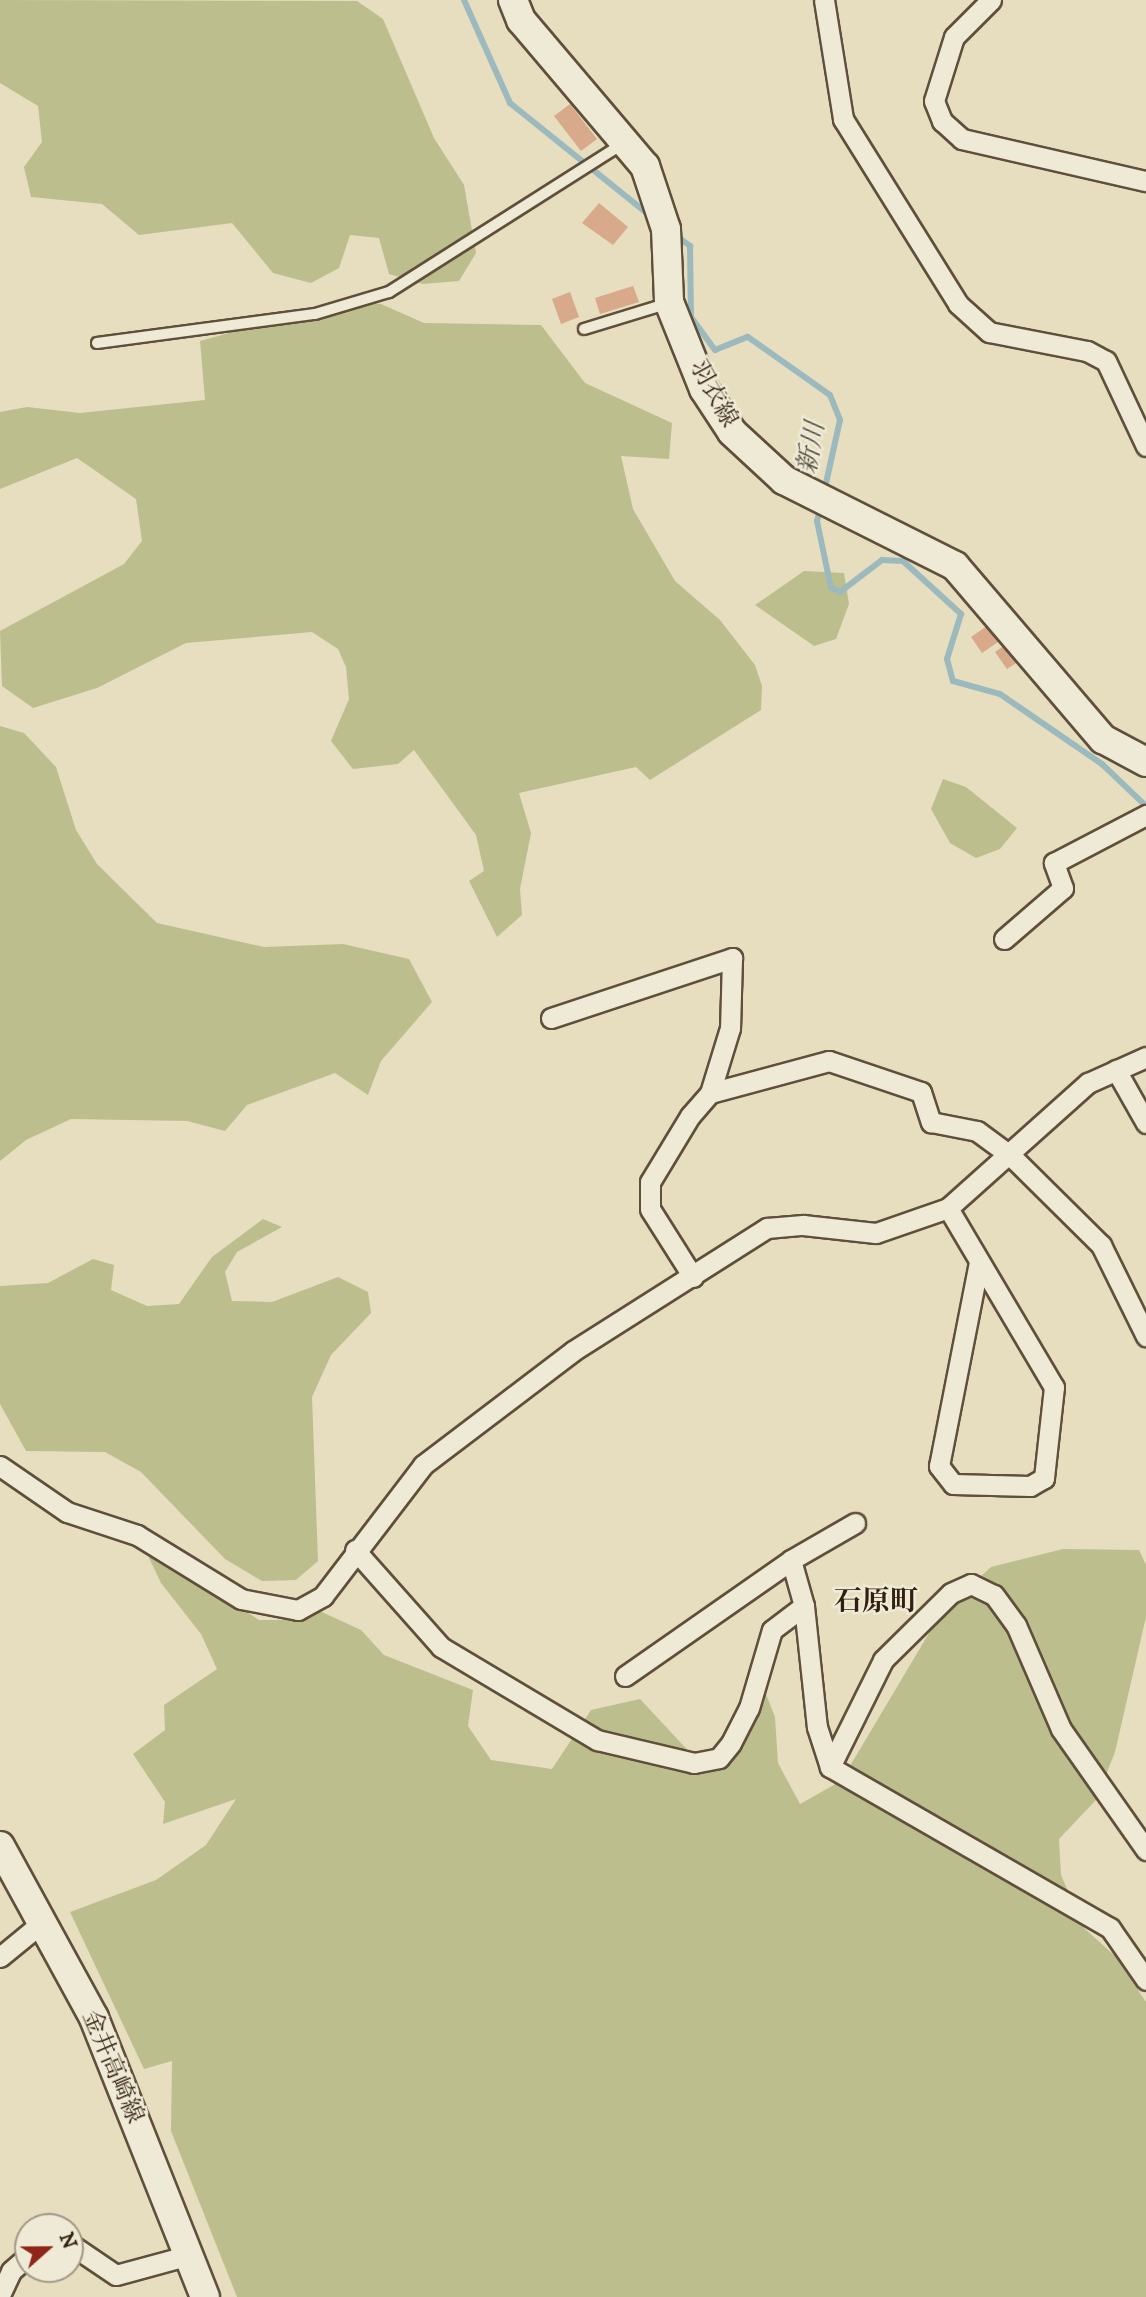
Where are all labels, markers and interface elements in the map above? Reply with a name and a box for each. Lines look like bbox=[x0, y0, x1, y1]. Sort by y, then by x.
street label: 羽衣線 bbox=[683, 356, 743, 432]
water label: 新川 bbox=[792, 420, 832, 476]
district label: 石原町 bbox=[834, 1585, 918, 1619]
street label: 金井高崎線 bbox=[75, 2006, 149, 2128]
north arrow bbox=[14, 2213, 84, 2283]
text: N bbox=[54, 2230, 81, 2252]

